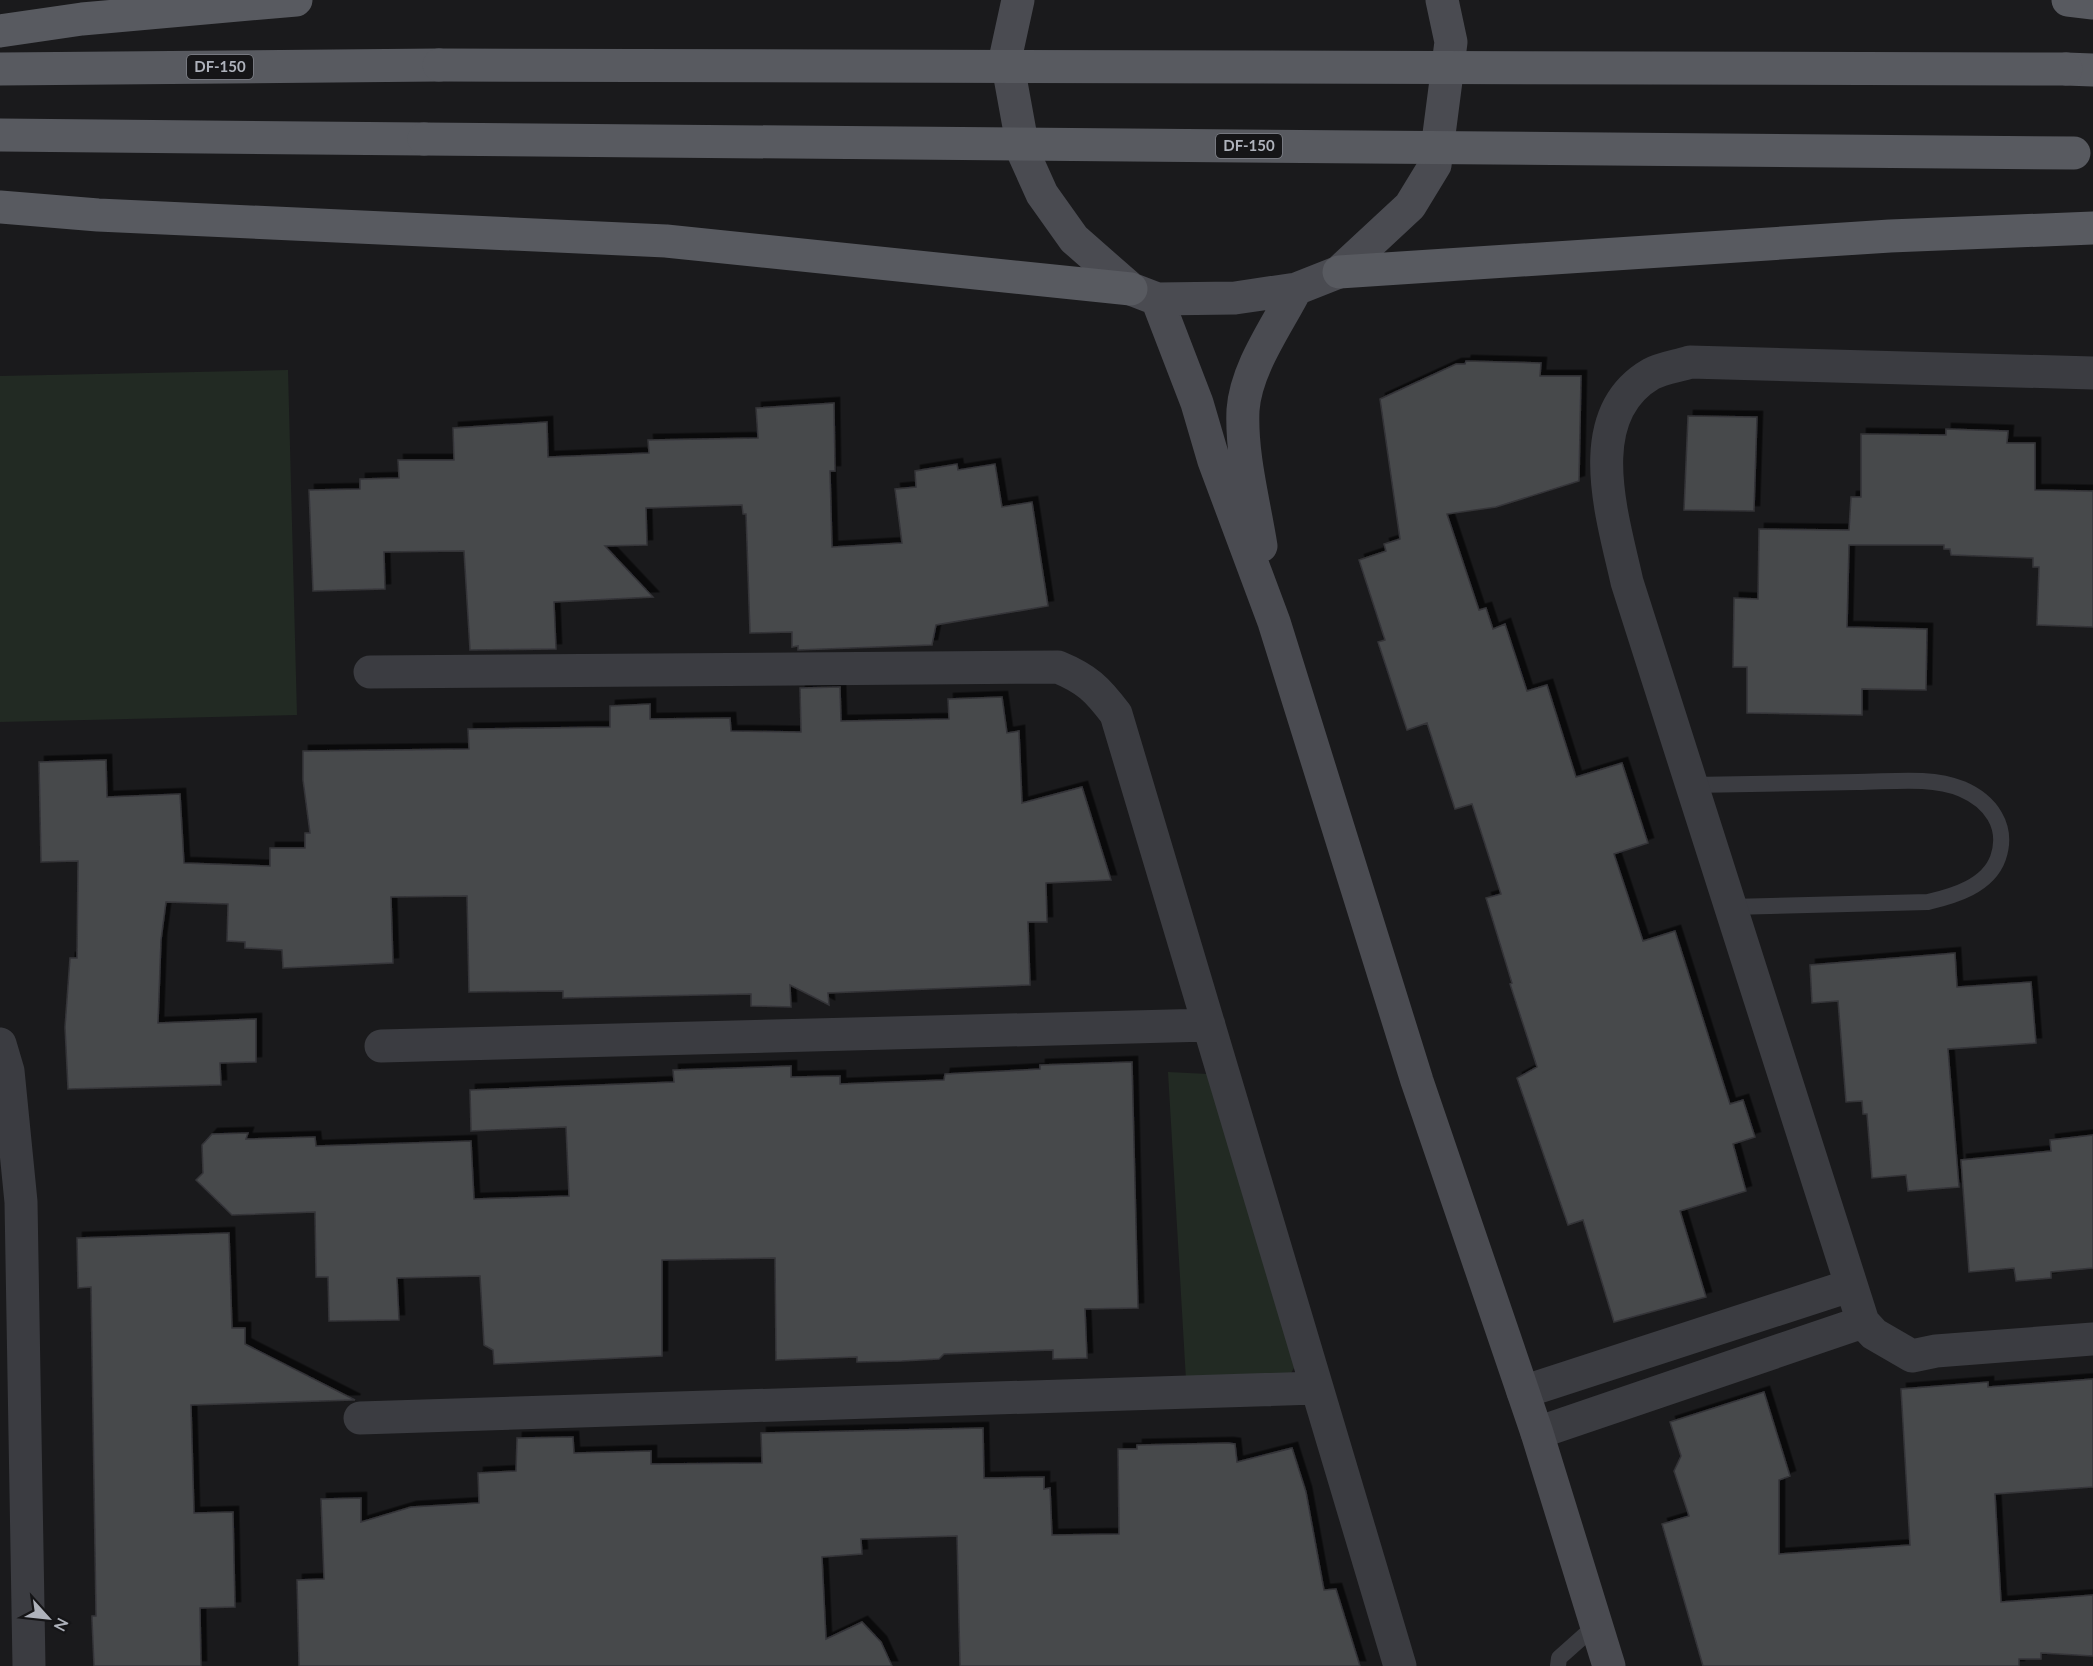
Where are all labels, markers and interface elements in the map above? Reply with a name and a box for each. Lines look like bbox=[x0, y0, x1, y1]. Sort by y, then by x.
road number: DF-150 bbox=[187, 55, 253, 79]
road number: DF-150 bbox=[1216, 134, 1282, 158]
north arrow bbox=[18, 1588, 78, 1648]
text: N bbox=[51, 1615, 73, 1635]

